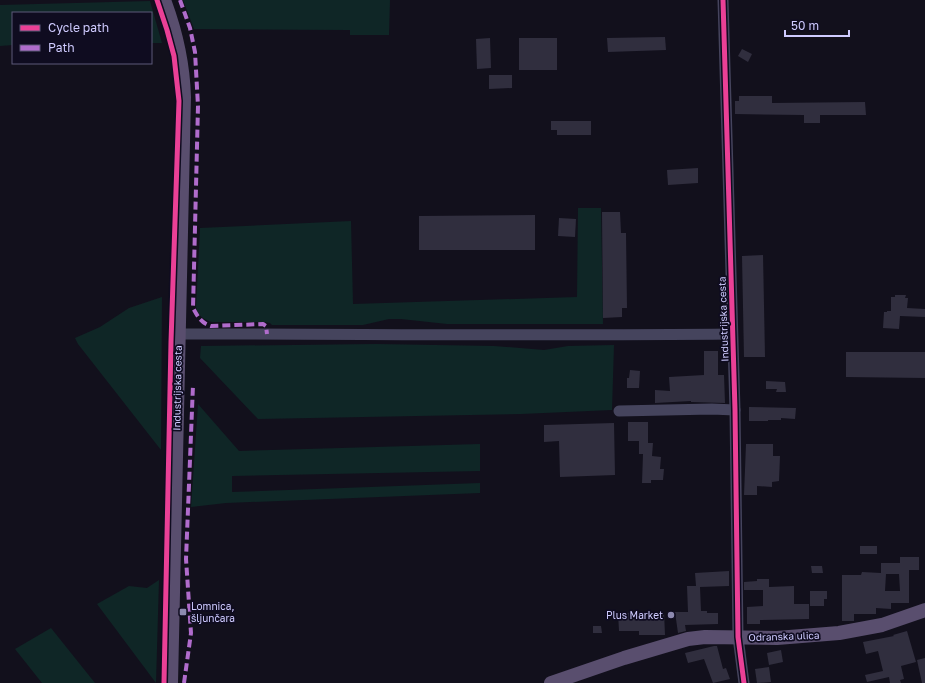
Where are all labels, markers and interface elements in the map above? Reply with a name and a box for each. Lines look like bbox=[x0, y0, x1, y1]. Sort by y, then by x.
legend bbox=[12, 12, 152, 64]
scale bar bbox=[785, 12, 849, 38]
text: 50 m bbox=[791, 18, 819, 33]
text: Cycle path bbox=[48, 20, 109, 35]
text: Path bbox=[48, 40, 75, 55]
street label: Industrijska cesta bbox=[716, 276, 730, 362]
street label: Industrijska cesta bbox=[170, 345, 184, 431]
place label: Lomnica, šljunčara bbox=[191, 600, 235, 624]
marker: Lomnica, šljunčara bbox=[178, 607, 188, 617]
place label: Plus Market bbox=[606, 609, 663, 621]
marker: Plus Market bbox=[666, 610, 676, 620]
street label: Odranska ulica bbox=[748, 629, 820, 643]

